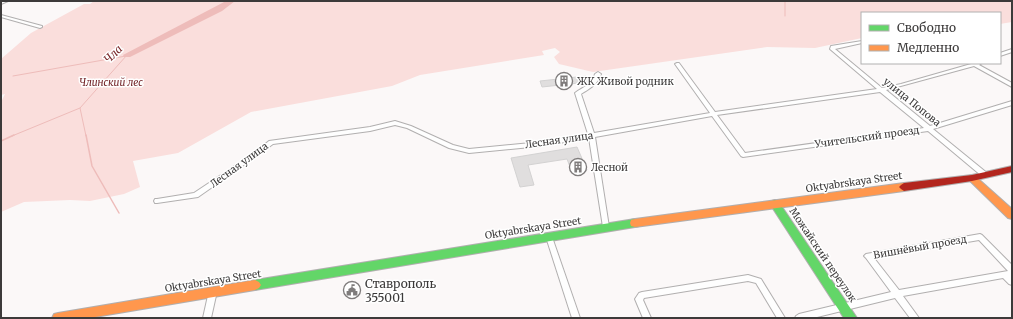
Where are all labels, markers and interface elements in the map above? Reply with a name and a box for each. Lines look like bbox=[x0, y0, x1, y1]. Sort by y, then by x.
legend bbox=[861, 12, 1001, 64]
text: Свободно bbox=[897, 20, 956, 35]
text: Медленно bbox=[897, 40, 959, 55]
water label: Чла bbox=[101, 42, 125, 66]
building icon: ЖК Живой родник bbox=[554, 71, 574, 91]
place label: ЖК Живой родник bbox=[577, 75, 674, 88]
street label: улица Попова bbox=[881, 75, 944, 130]
park label: Члинский лес bbox=[79, 76, 143, 89]
street label: Учительский проезд bbox=[813, 123, 920, 151]
street label: Лесная улица bbox=[524, 129, 595, 151]
street label: Лесная улица bbox=[207, 139, 271, 190]
building icon: Лесной bbox=[568, 157, 588, 177]
place label: Лесной bbox=[591, 161, 628, 174]
street label: Oktyabrskaya Street bbox=[805, 169, 903, 195]
street label: Можайский переулок bbox=[786, 205, 860, 305]
street label: Oktyabrskaya Street bbox=[484, 214, 582, 242]
street label: Вишнёвый проезд bbox=[872, 232, 968, 262]
street label: Oktyabrskaya Street bbox=[164, 267, 262, 295]
place label: Ставрополь 355001 bbox=[365, 276, 437, 305]
public building icon: Ставрополь 355001 bbox=[342, 280, 362, 300]

